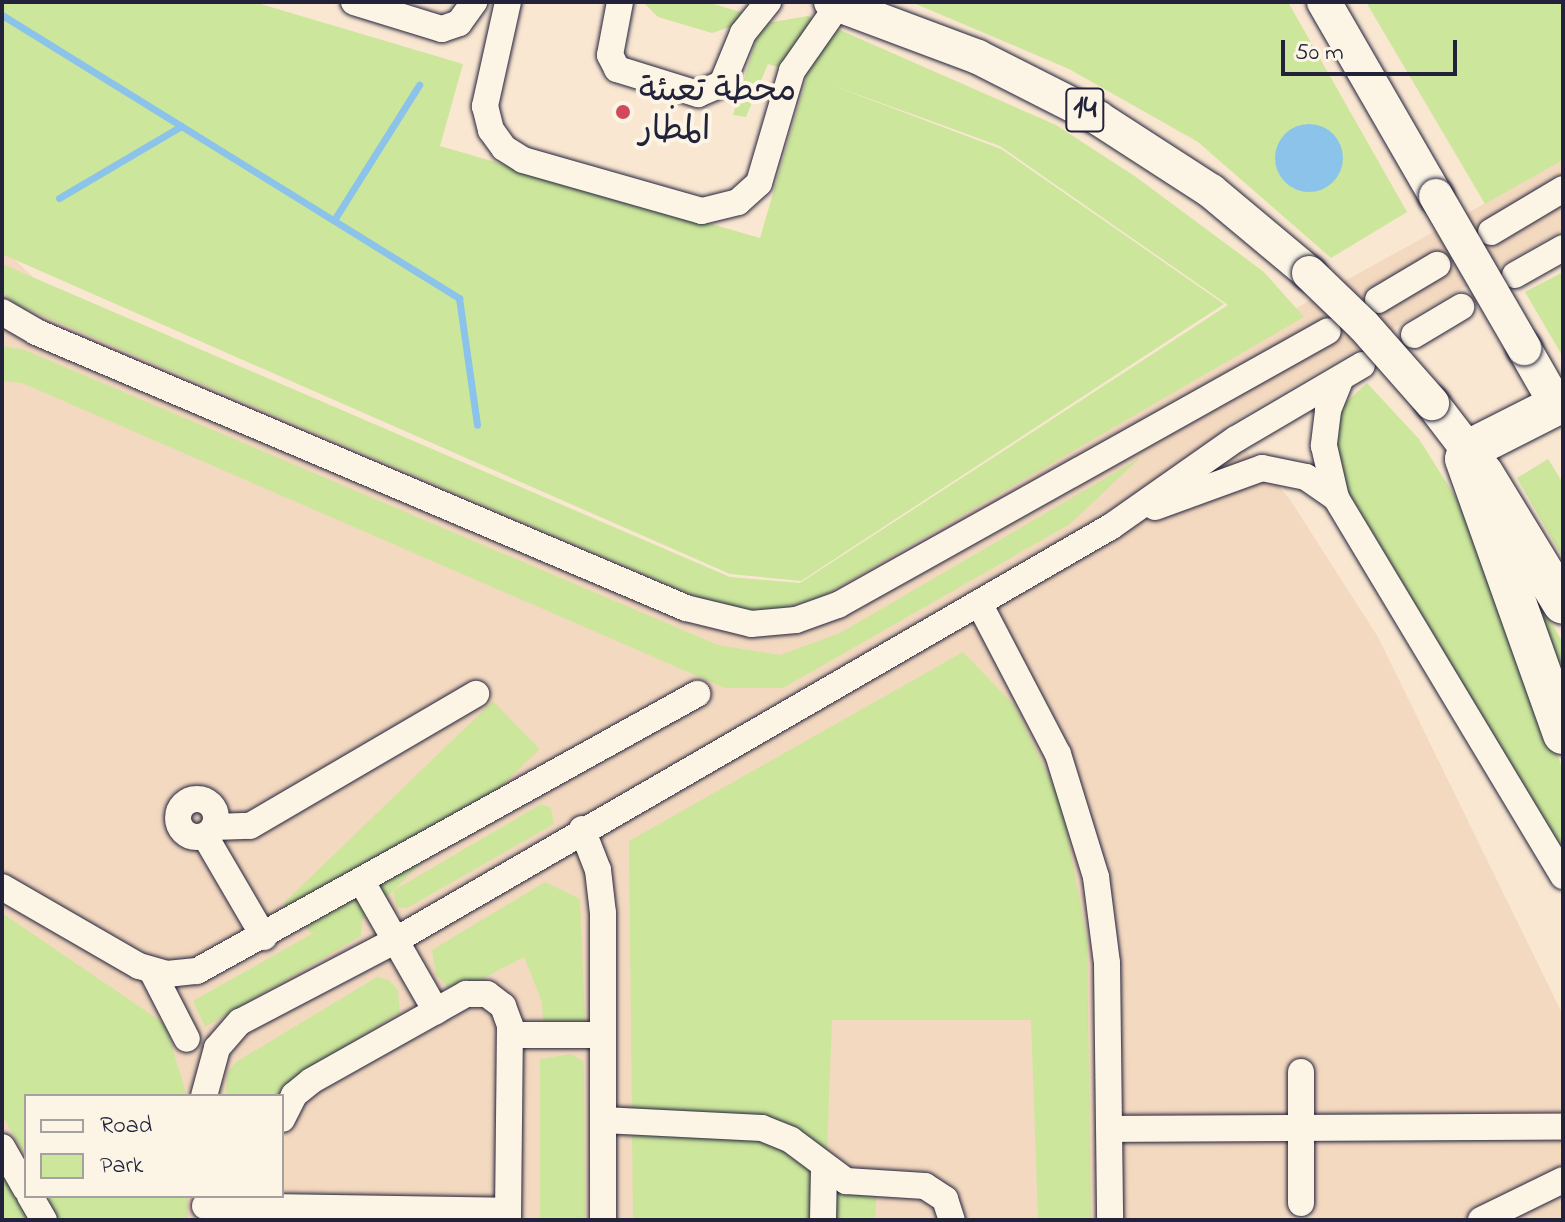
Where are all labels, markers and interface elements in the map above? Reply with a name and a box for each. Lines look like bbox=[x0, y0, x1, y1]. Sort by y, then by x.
scale bar bbox=[1285, 24, 1461, 74]
text: 50 m bbox=[1295, 36, 1344, 71]
place label: محطة تعبئة المطار bbox=[639, 72, 796, 152]
road number: 14 bbox=[1065, 82, 1105, 138]
marker: محطة تعبئة المطار bbox=[614, 103, 632, 121]
legend bbox=[24, 1094, 284, 1198]
text: Road bbox=[100, 1109, 152, 1144]
text: Park bbox=[100, 1149, 143, 1184]

